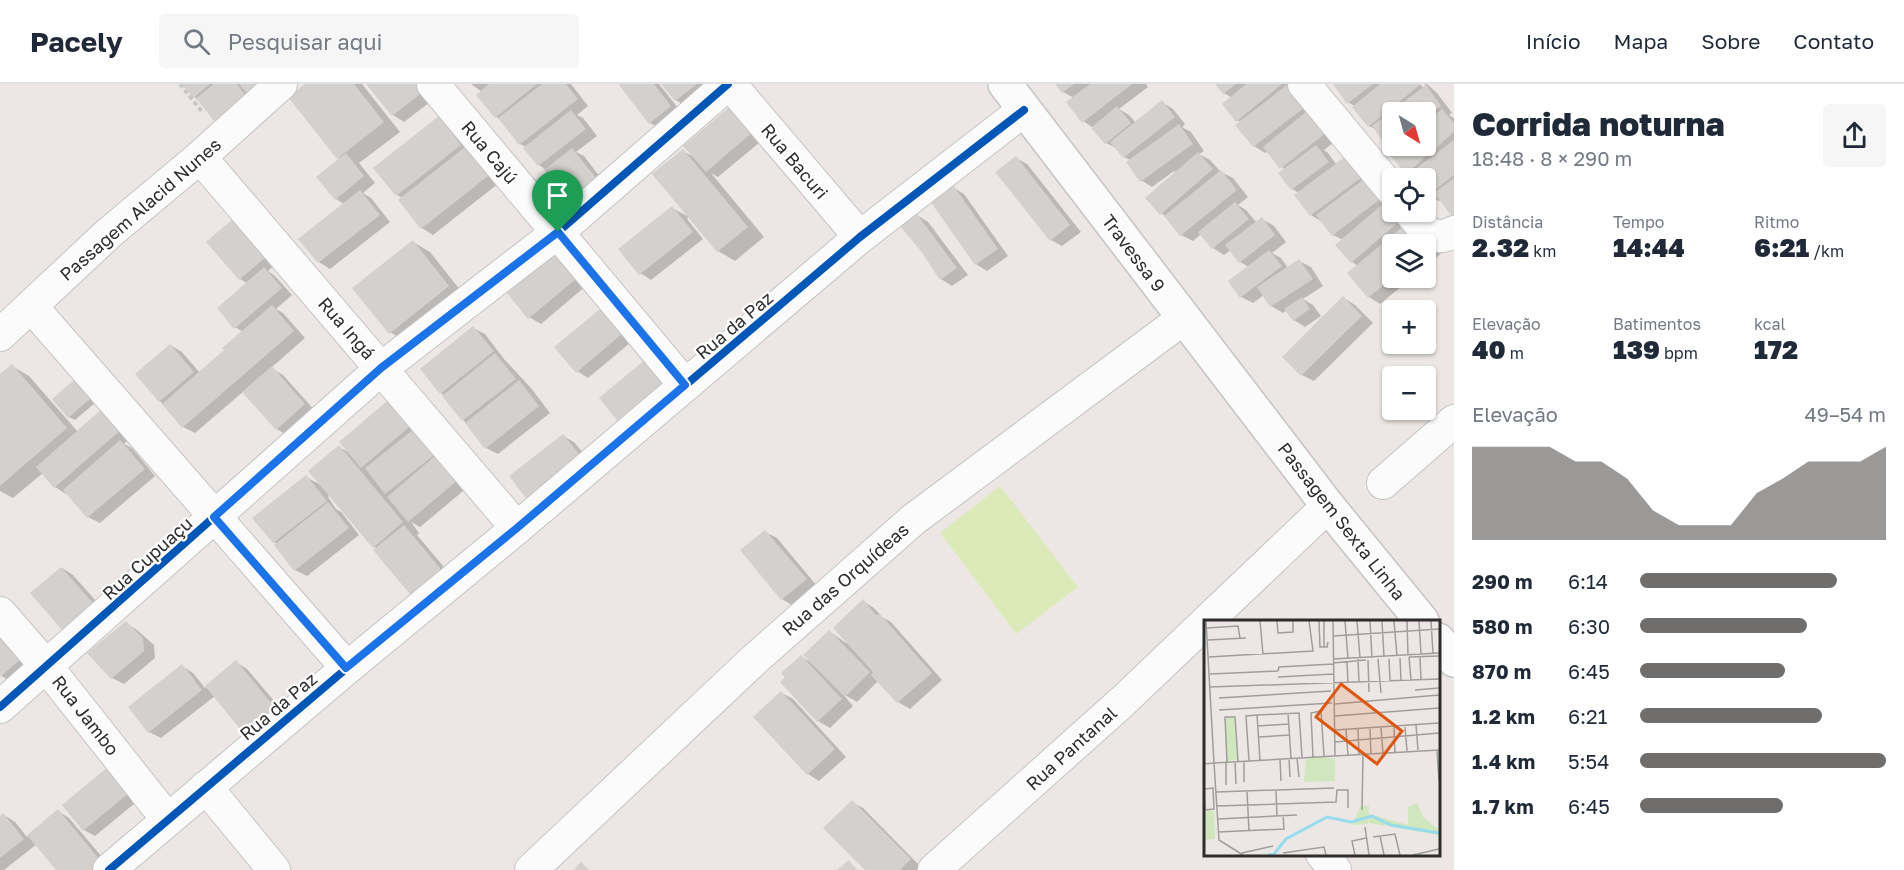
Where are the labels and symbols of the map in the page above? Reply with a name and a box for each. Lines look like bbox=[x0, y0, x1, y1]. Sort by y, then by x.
north arrow bbox=[1382, 102, 1436, 156]
street label: Rua Cajú bbox=[457, 116, 523, 188]
street label: Rua Bacuri bbox=[757, 119, 833, 203]
street label: Passagem Alacid Nunes bbox=[55, 133, 225, 285]
pin bbox=[532, 170, 583, 232]
street label: Travessa 9 bbox=[1098, 210, 1170, 296]
street label: Rua da Paz bbox=[691, 286, 777, 364]
street label: Rua Ingá bbox=[314, 292, 380, 364]
street label: Passagem Sexta Linha bbox=[1274, 438, 1410, 604]
street label: Rua Cupuaçu bbox=[98, 512, 196, 604]
street label: Rua das Orquídeas bbox=[777, 518, 913, 640]
inset map bbox=[1204, 620, 1439, 855]
street label: Rua da Paz bbox=[235, 667, 321, 745]
street label: Rua Jambo bbox=[48, 671, 124, 759]
street label: Rua Pantanal bbox=[1021, 701, 1121, 794]

